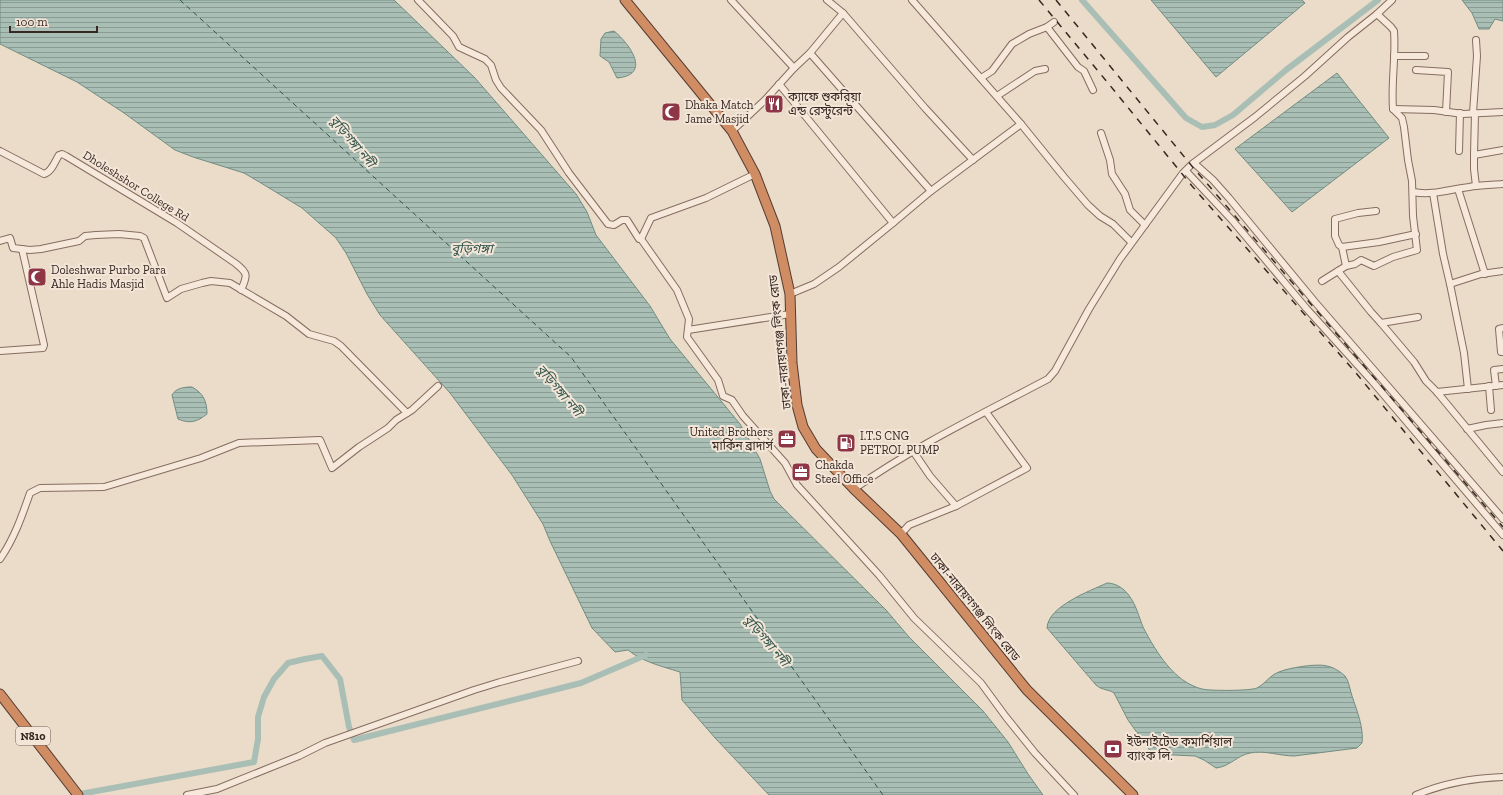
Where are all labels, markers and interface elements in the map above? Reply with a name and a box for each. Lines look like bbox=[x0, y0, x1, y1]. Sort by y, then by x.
scale bar bbox=[10, 8, 97, 34]
text: 100 m bbox=[16, 15, 48, 29]
place label: ক্যাফে শুকরিয়া এন্ড রেস্টুরেন্ট bbox=[787, 89, 862, 120]
restaurant icon: ক্যাফে শুকরিয়া এন্ড রেস্টুরেন্ট bbox=[763, 93, 785, 115]
place label: Dhaka Match Jame Masjid bbox=[685, 98, 754, 127]
mosque icon: Dhaka Match Jame Masjid bbox=[660, 101, 682, 123]
water label: বুড়িগঙ্গা নদী bbox=[327, 113, 380, 172]
street label: Dholeshshor College Rd bbox=[80, 148, 192, 225]
water label: বুড়িগঙ্গা bbox=[451, 241, 495, 256]
place label: Doleshwar Purbo Para Ahle Hadis Masjid bbox=[51, 263, 166, 292]
mosque icon: Doleshwar Purbo Para Ahle Hadis Masjid bbox=[26, 266, 48, 288]
street label: ঢাকা-নারায়ণগঞ্জ লিংক রোড bbox=[765, 274, 794, 411]
water label: বুড়িগঙ্গা নদী bbox=[534, 362, 587, 421]
place label: United Brothers মার্কিন ব্রাদার্স bbox=[689, 425, 774, 453]
office icon: United Brothers মার্কিন ব্রাদার্স bbox=[776, 428, 798, 450]
place label: I.T.S CNG PETROL PUMP bbox=[860, 429, 939, 457]
fuel station icon: I.T.S CNG PETROL PUMP bbox=[835, 432, 857, 454]
place label: Chakda Steel Office bbox=[815, 458, 874, 486]
office icon: Chakda Steel Office bbox=[790, 461, 812, 483]
street label: ঢাকা-নারায়ণগঞ্জ লিংক রোড bbox=[926, 549, 1024, 664]
water label: বুড়িগঙ্গা নদী bbox=[741, 612, 794, 671]
road number: N810 bbox=[16, 727, 50, 745]
place label: ইউনাইটেড কমার্শিয়াল ব্যাংক লি. bbox=[1126, 734, 1232, 763]
bank icon: ইউনাইটেড কমার্শিয়াল ব্যাংক লি. bbox=[1102, 738, 1124, 760]

